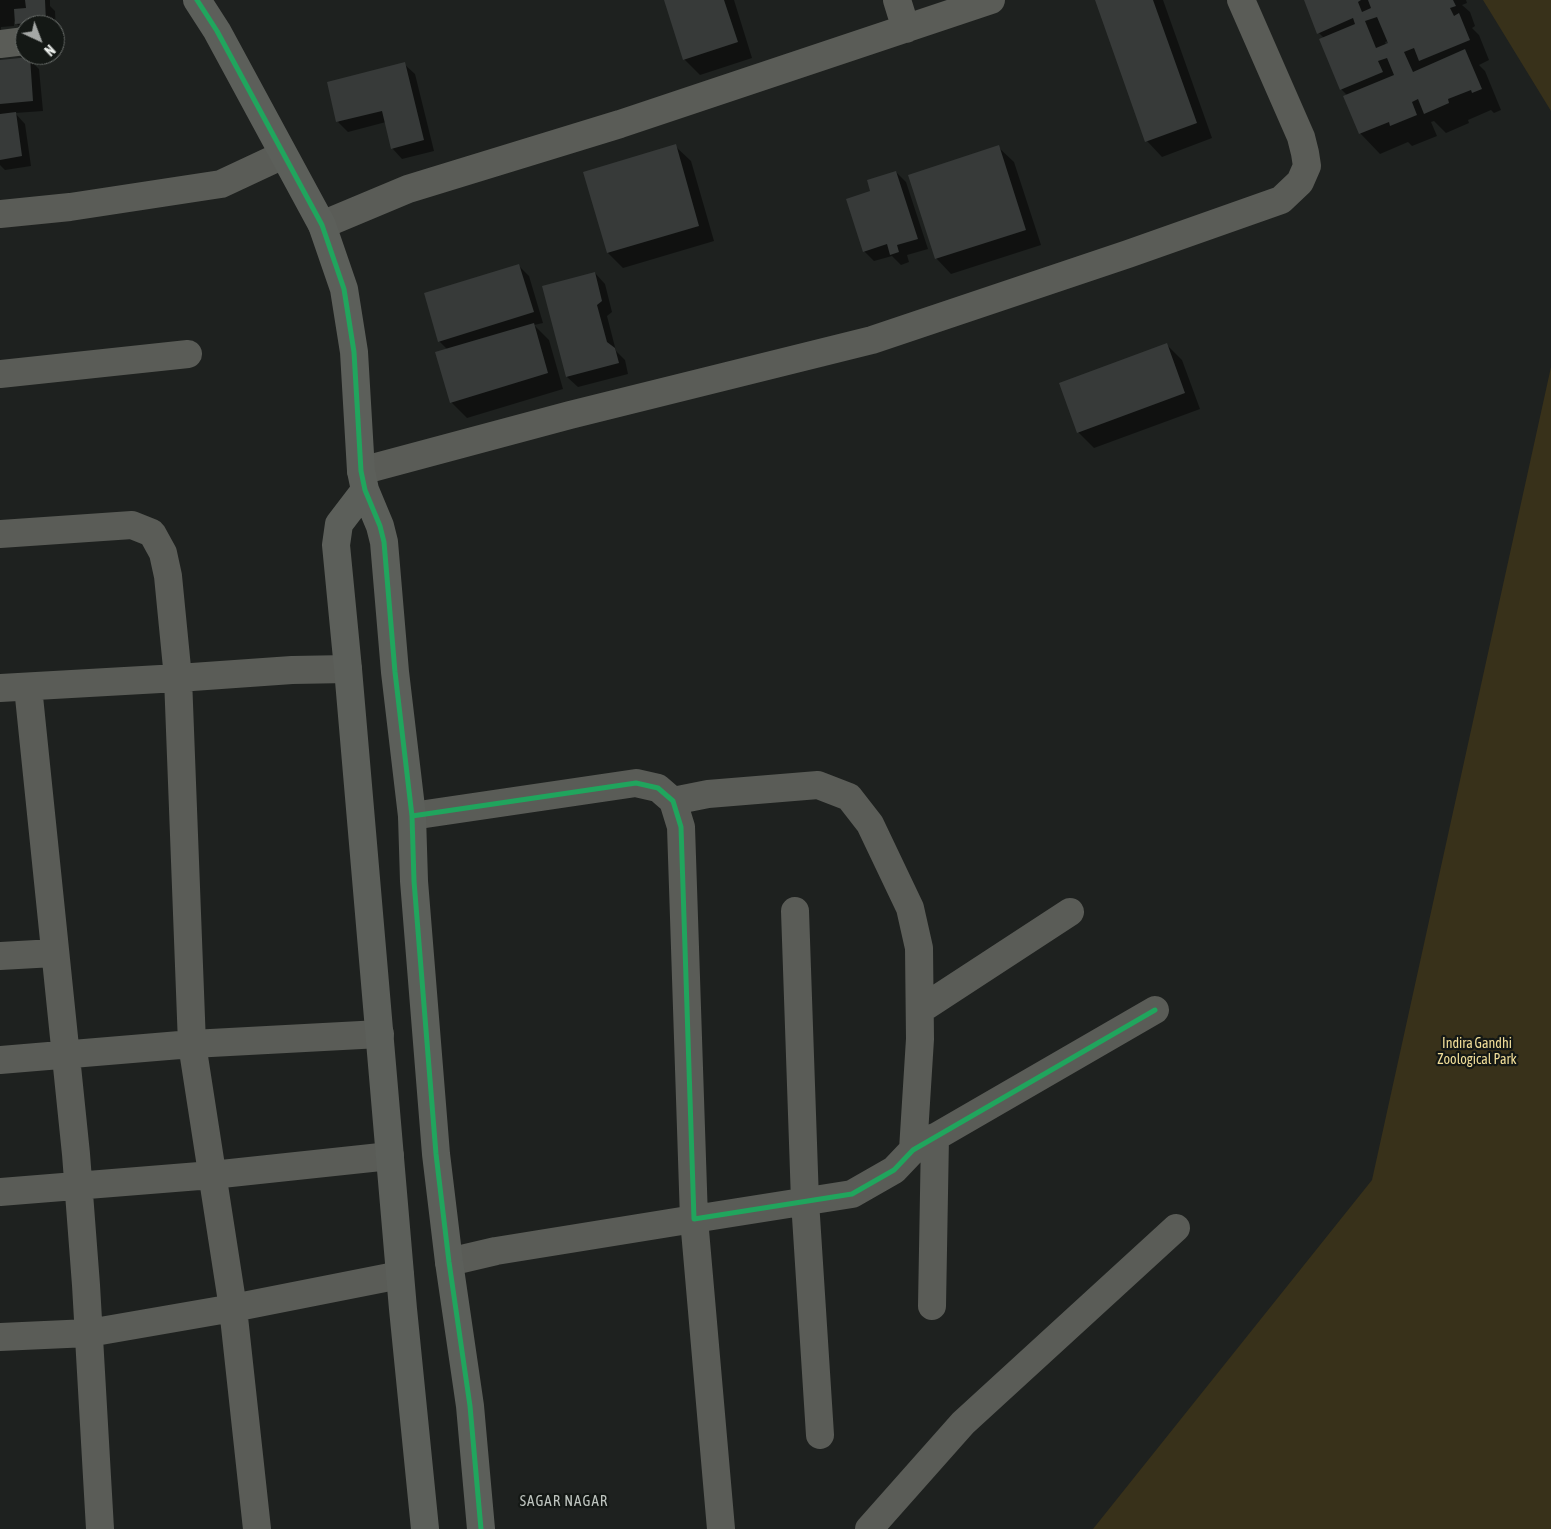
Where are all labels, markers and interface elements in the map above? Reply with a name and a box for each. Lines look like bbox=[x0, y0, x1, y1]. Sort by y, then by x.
north arrow bbox=[15, 15, 65, 65]
text: N bbox=[41, 42, 58, 59]
park label: Indira Gandhi Zoological Park bbox=[1437, 1036, 1517, 1068]
district label: SAGAR NAGAR bbox=[518, 1492, 610, 1510]

